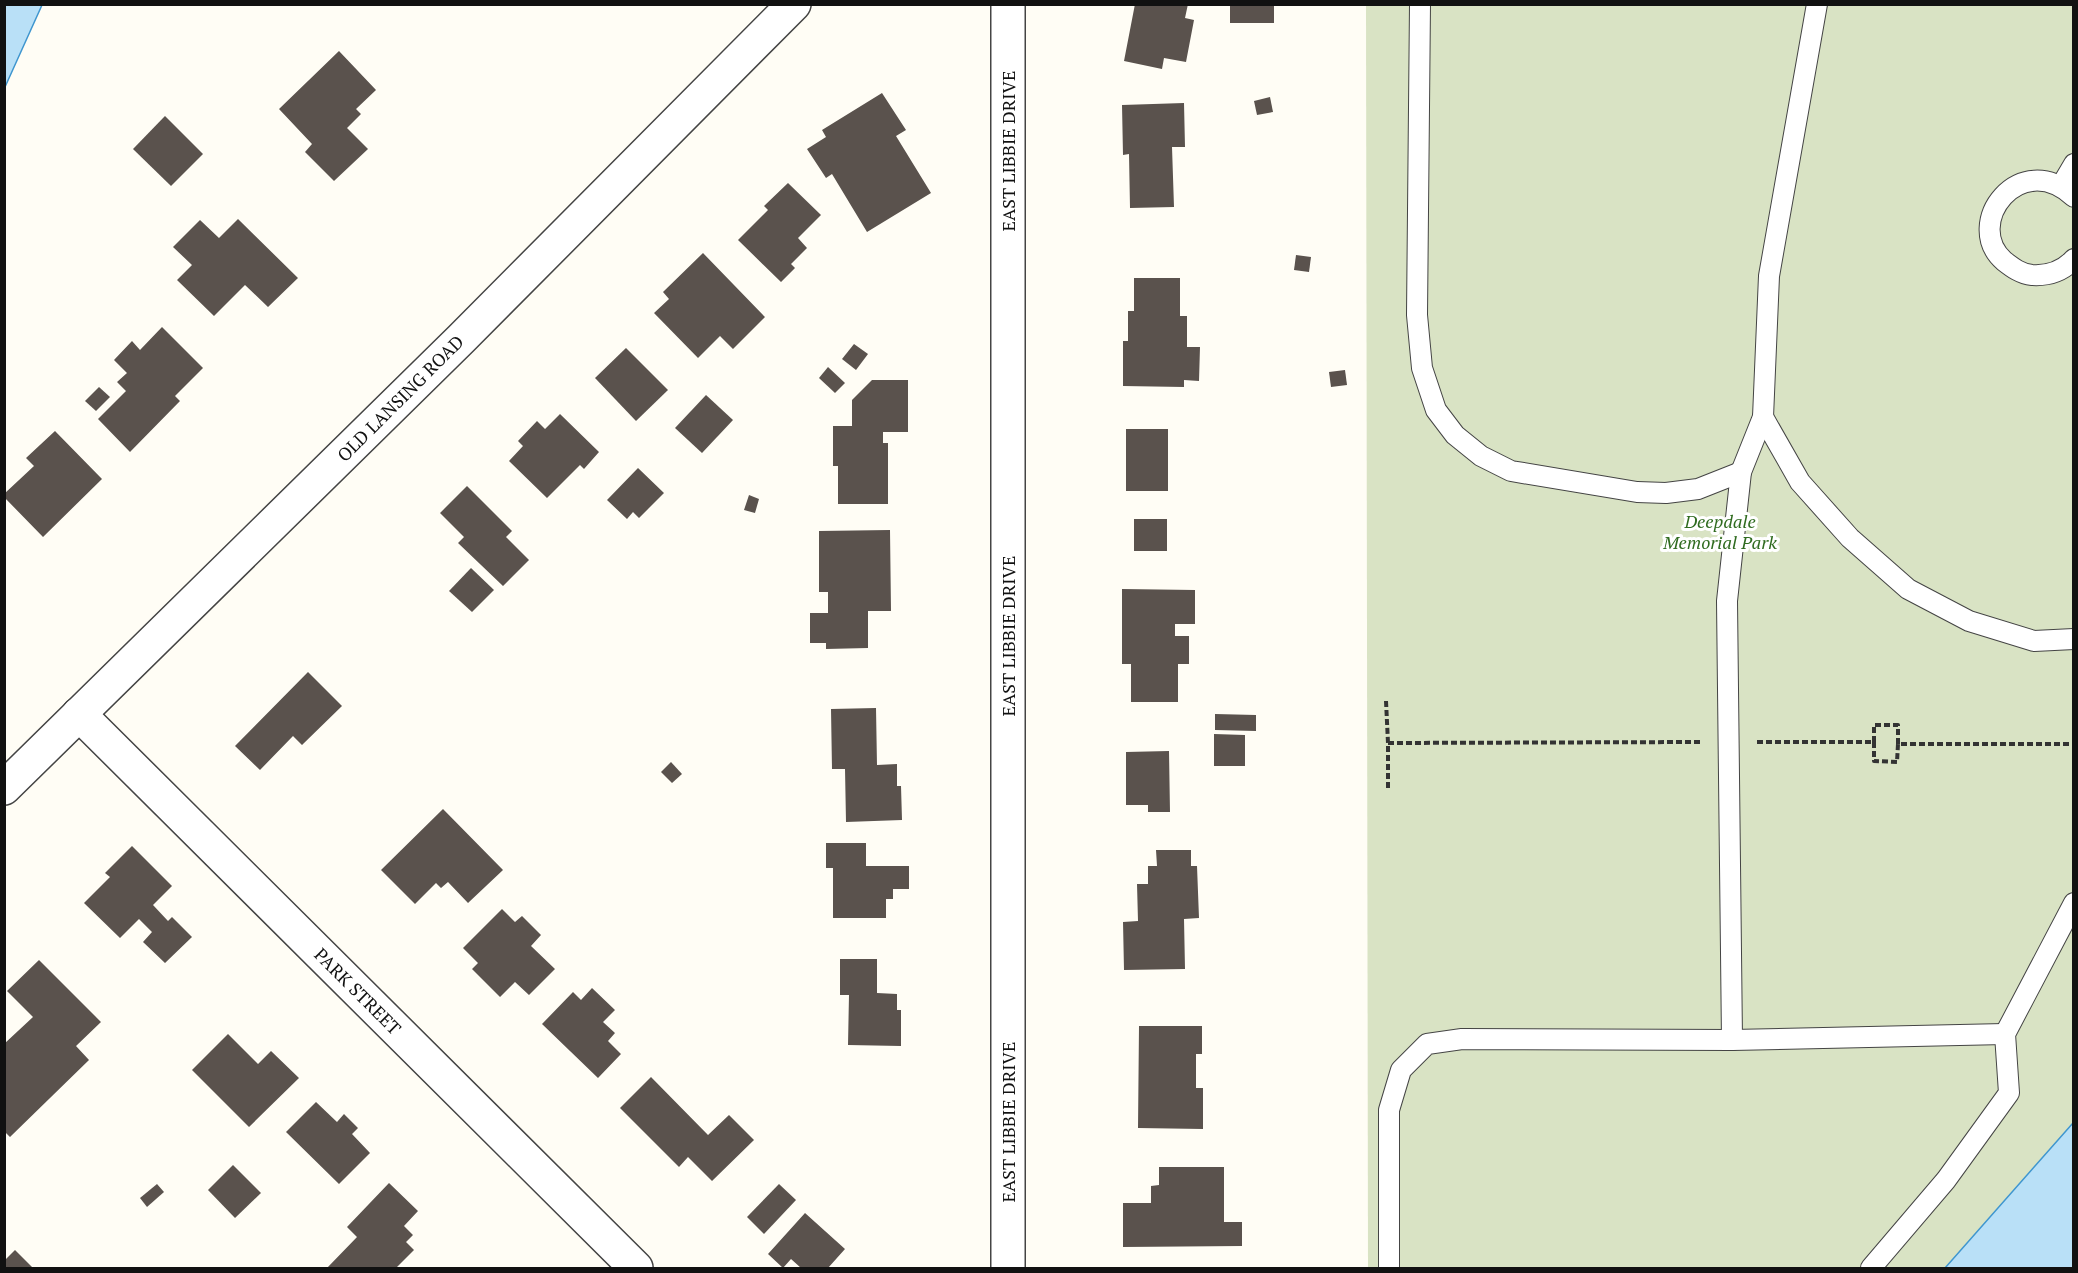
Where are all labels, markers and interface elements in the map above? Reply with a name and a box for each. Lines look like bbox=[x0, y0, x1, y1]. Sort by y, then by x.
street label: EAST LIBBIE DRIVE bbox=[996, 71, 1020, 231]
street label: OLD LANSING ROAD bbox=[331, 329, 469, 467]
park label: Deepdale Memorial Park bbox=[1662, 509, 1777, 554]
street label: EAST LIBBIE DRIVE bbox=[996, 556, 1020, 716]
street label: PARK STREET bbox=[309, 942, 407, 1040]
street label: EAST LIBBIE DRIVE bbox=[996, 1042, 1020, 1202]

